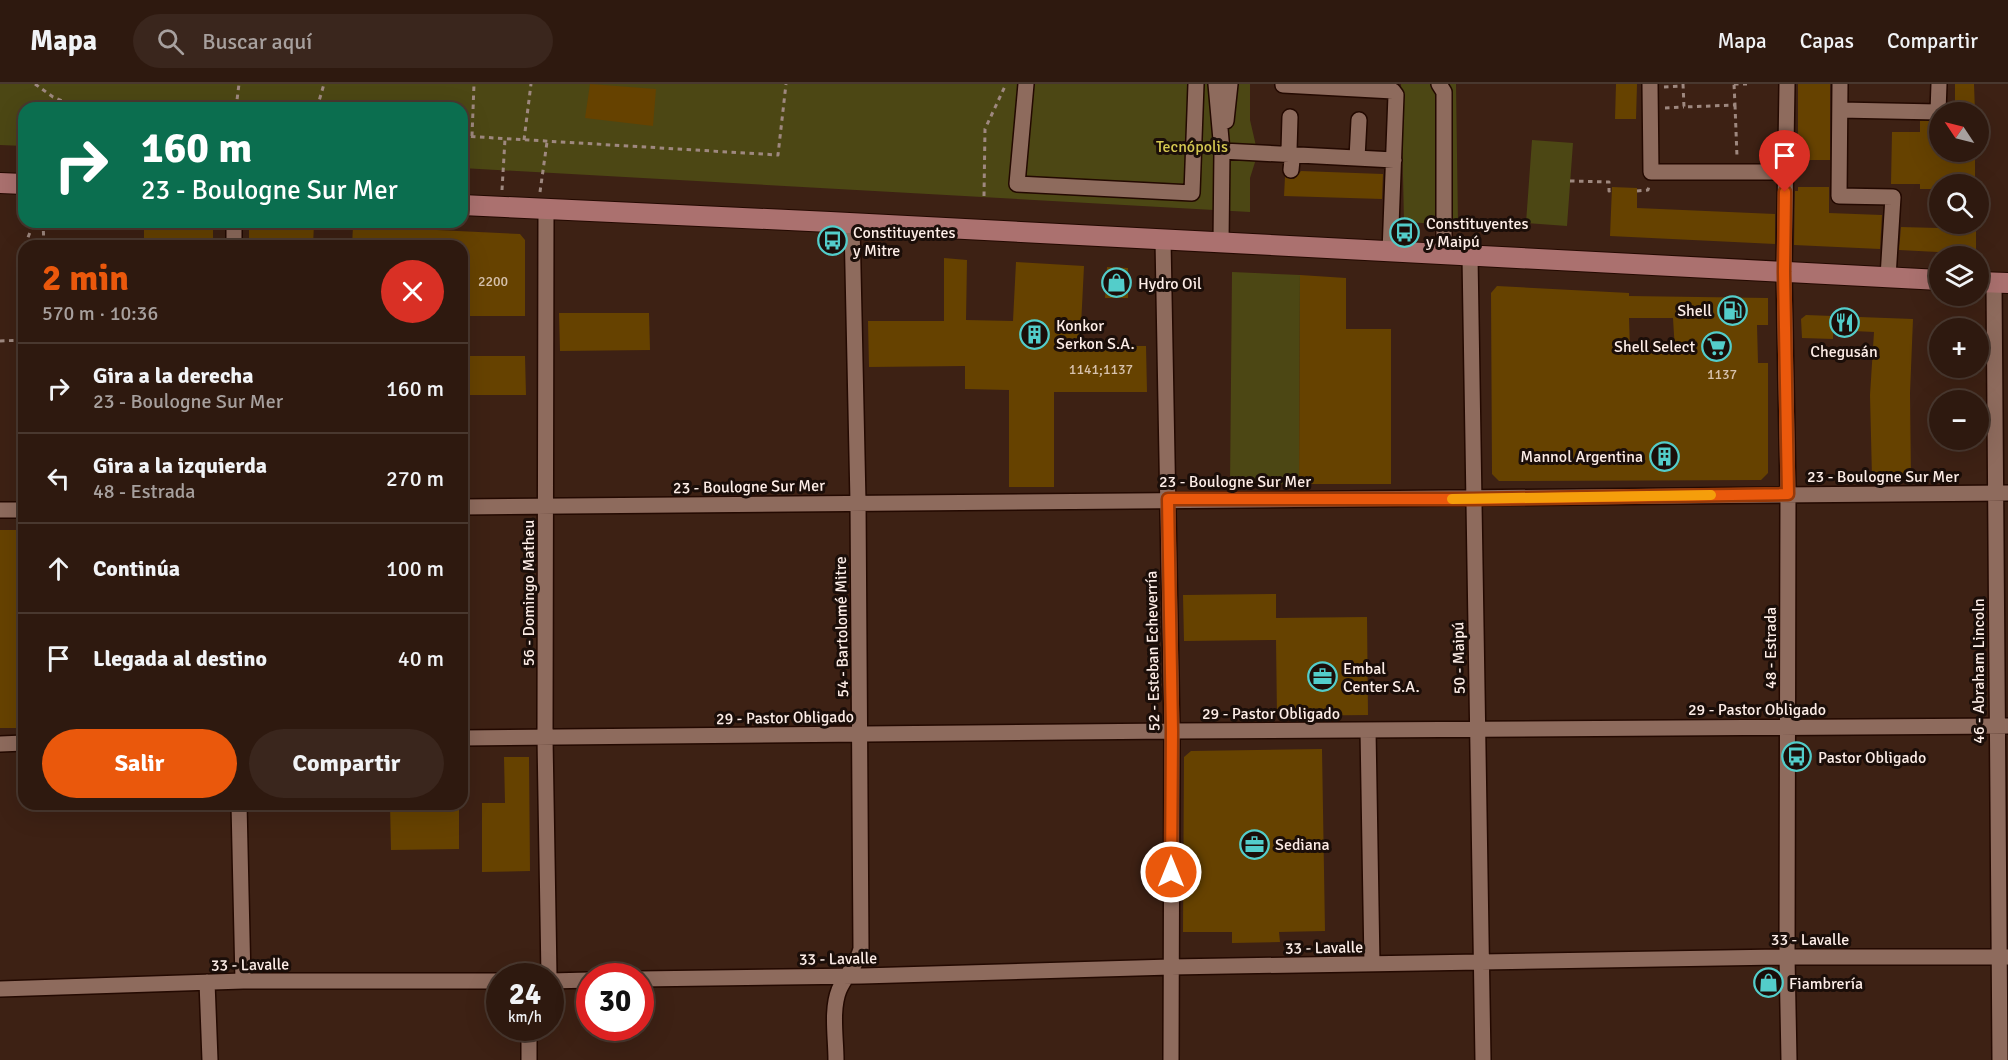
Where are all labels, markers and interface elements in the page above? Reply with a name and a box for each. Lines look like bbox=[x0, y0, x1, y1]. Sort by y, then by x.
search box bbox=[133, 14, 553, 68]
text: Mapa bbox=[30, 24, 97, 58]
icon: search bbox=[154, 25, 187, 58]
text: Buscar aquí bbox=[202, 28, 312, 55]
text: Mapa bbox=[1717, 28, 1767, 54]
text: Capas bbox=[1800, 28, 1854, 54]
text: Compartir bbox=[1887, 28, 1978, 54]
north arrow bbox=[1929, 102, 1989, 162]
map controls bbox=[1929, 102, 1989, 450]
text: 160 m bbox=[141, 123, 252, 174]
icon: right bbox=[42, 126, 120, 204]
pin bbox=[1759, 130, 1810, 192]
park label: Tecnópolis bbox=[1156, 137, 1228, 157]
icon: arrive bbox=[1768, 139, 1801, 172]
text: 23 - Boulogne Sur Mer bbox=[141, 174, 398, 207]
button: search bbox=[1929, 174, 1989, 234]
place label: Constituyentes y Maipú bbox=[1426, 214, 1528, 252]
bus stop icon: Constituyentes y Maipú bbox=[1389, 216, 1421, 248]
place label: Constituyentes y Mitre bbox=[853, 223, 955, 261]
bus stop icon: Constituyentes y Mitre bbox=[816, 225, 848, 257]
button: layers bbox=[1929, 246, 1989, 306]
text: 2 min bbox=[42, 256, 129, 301]
button: close bbox=[381, 260, 444, 323]
shop icon: Hydro Oil bbox=[1101, 267, 1133, 299]
house number: 2200 bbox=[478, 273, 508, 290]
place label: Hydro Oil bbox=[1138, 274, 1202, 294]
fuel station icon: Shell bbox=[1717, 294, 1749, 326]
text: 570 m · 10:36 bbox=[42, 301, 158, 326]
place label: Shell bbox=[1677, 301, 1712, 321]
restaurant icon: Chegusán bbox=[1828, 307, 1860, 339]
place label: Konkor Serkon S.A. bbox=[1056, 316, 1135, 354]
building icon: Konkor Serkon S.A. bbox=[1019, 318, 1051, 350]
button: + bbox=[1929, 318, 1989, 378]
supermarket icon: Shell Select bbox=[1700, 330, 1732, 362]
place label: Shell Select bbox=[1614, 337, 1695, 357]
place label: Chegusán bbox=[1810, 342, 1878, 362]
house number: 1141;1137 bbox=[1069, 361, 1133, 378]
text: Gira a la derecha bbox=[93, 362, 254, 389]
house number: 1137 bbox=[1707, 366, 1737, 383]
icon: right bbox=[42, 372, 75, 405]
text: 160 m bbox=[386, 375, 444, 402]
text: 23 - Boulogne Sur Mer bbox=[93, 389, 283, 414]
button: − bbox=[1929, 390, 1989, 450]
building icon: Mannol Argentina bbox=[1648, 440, 1680, 472]
place label: Mannol Argentina bbox=[1520, 447, 1643, 467]
text: Gira a la izquierda bbox=[93, 452, 267, 479]
icon: left bbox=[42, 462, 75, 495]
text: 270 m bbox=[386, 465, 444, 492]
street label: 23 - Boulogne Sur Mer bbox=[1807, 467, 1959, 487]
street label: 23 - Boulogne Sur Mer bbox=[1159, 472, 1311, 492]
street label: 23 - Boulogne Sur Mer bbox=[673, 476, 825, 498]
text: 48 - Estrada bbox=[93, 479, 196, 504]
street label: 56 - Domingo Matheu bbox=[519, 520, 539, 666]
icon: ahead bbox=[42, 552, 75, 585]
text: Continúa bbox=[93, 555, 180, 582]
text: 100 m bbox=[386, 555, 444, 582]
street label: 54 - Bartolomé Mitre bbox=[831, 556, 853, 698]
street label: 52 - Esteban Echeverría bbox=[1142, 570, 1164, 732]
street label: 46 - Abraham Lincoln bbox=[1969, 598, 1989, 744]
street label: 48 - Estrada bbox=[1761, 607, 1781, 689]
street label: 50 - Maipú bbox=[1448, 622, 1470, 694]
icon: arrive bbox=[42, 642, 75, 675]
text: Llegada al destino bbox=[93, 645, 267, 672]
text: 40 m bbox=[398, 645, 444, 672]
place label: Embal Center S.A. bbox=[1343, 659, 1420, 697]
office icon: Embal Center S.A. bbox=[1306, 661, 1338, 693]
street label: 29 - Pastor Obligado bbox=[1688, 700, 1826, 720]
street label: 29 - Pastor Obligado bbox=[1202, 704, 1340, 724]
street label: 29 - Pastor Obligado bbox=[716, 707, 854, 729]
button: Salir bbox=[42, 729, 237, 798]
button: Compartir bbox=[249, 729, 444, 798]
bus stop icon: Pastor Obligado bbox=[1781, 741, 1813, 773]
place label: Pastor Obligado bbox=[1818, 748, 1926, 768]
office icon: Sediana bbox=[1238, 828, 1270, 860]
place label: Sediana bbox=[1275, 835, 1330, 855]
position arrow bbox=[1139, 840, 1203, 904]
street label: 33 - Lavalle bbox=[1771, 930, 1849, 950]
street label: 33 - Lavalle bbox=[1285, 937, 1363, 959]
street label: 33 - Lavalle bbox=[799, 948, 877, 970]
street label: 33 - Lavalle bbox=[211, 954, 289, 976]
speed limit sign: 30 bbox=[576, 963, 654, 1041]
shop icon: Fiambrería bbox=[1752, 967, 1784, 999]
place label: Fiambrería bbox=[1789, 974, 1863, 994]
text: 24 bbox=[509, 976, 541, 1013]
text: km/h bbox=[508, 1008, 542, 1026]

